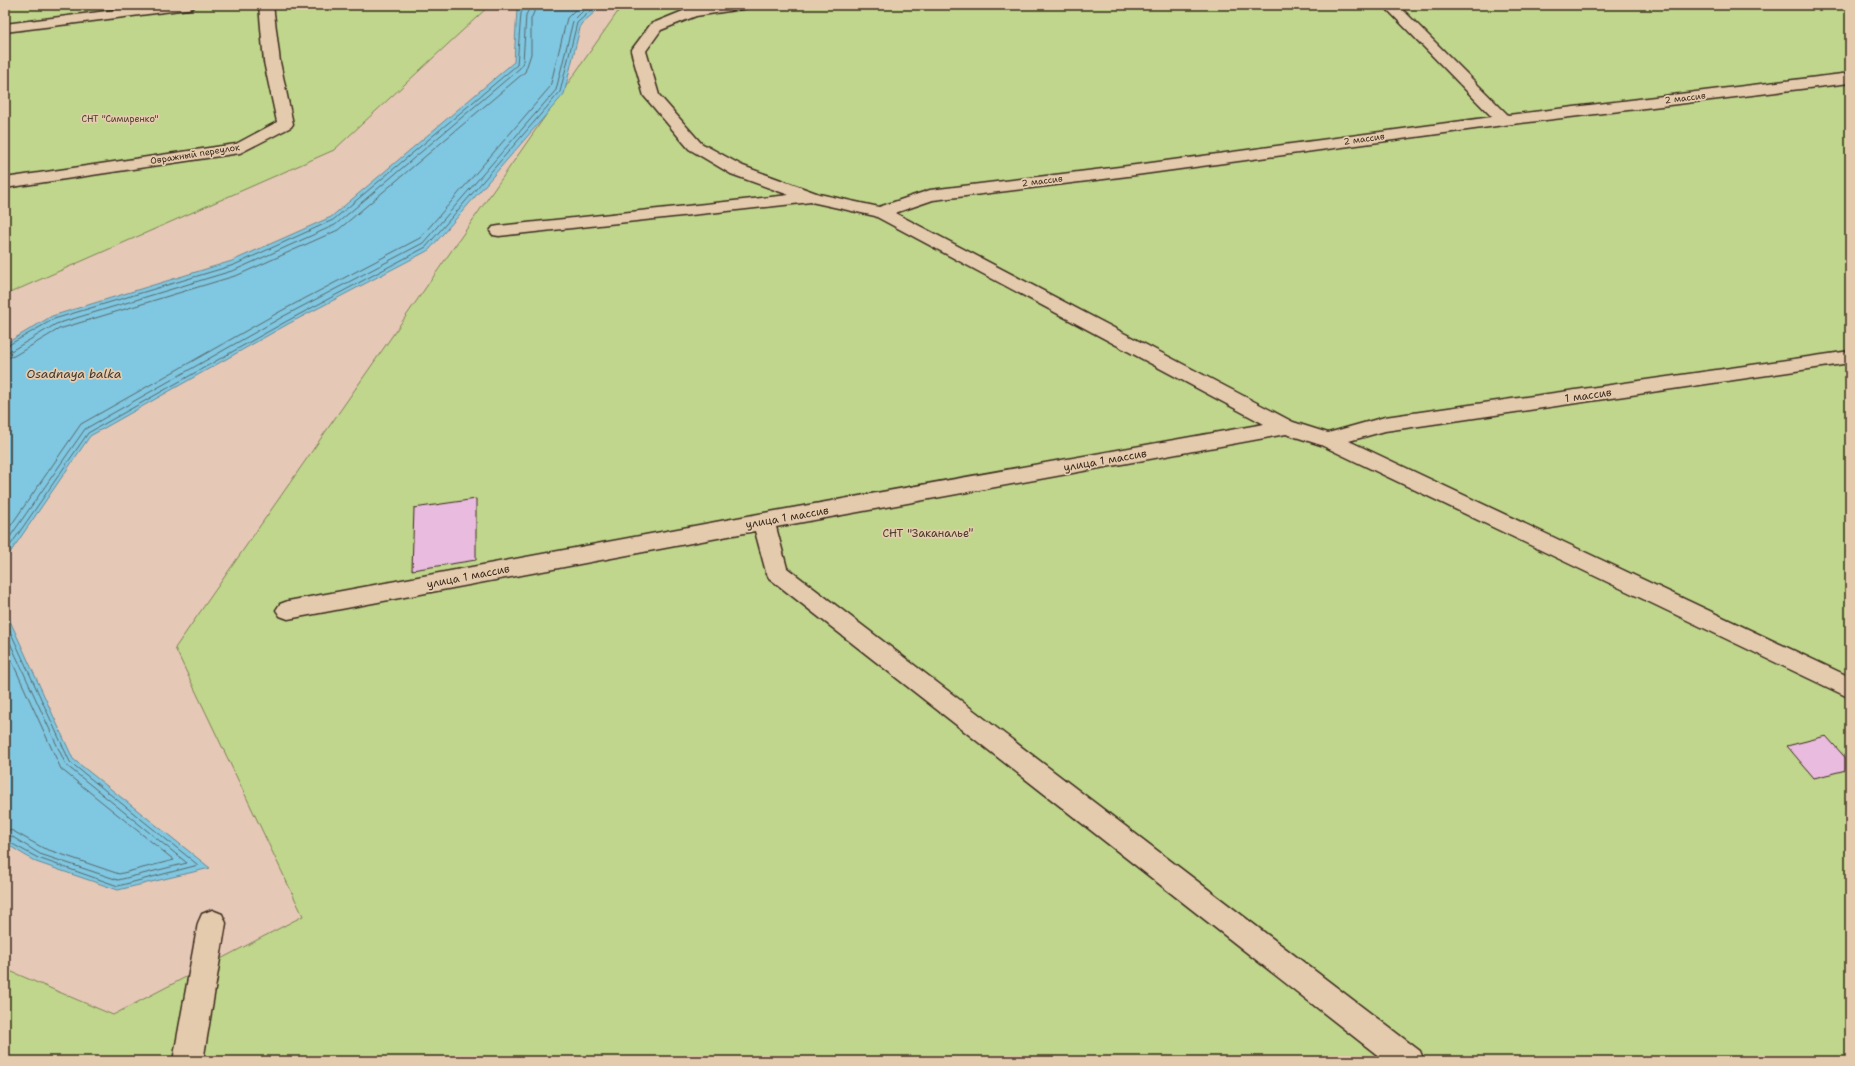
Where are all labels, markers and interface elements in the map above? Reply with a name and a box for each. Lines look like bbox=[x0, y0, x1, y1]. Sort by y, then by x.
street label: 2 массив bbox=[1664, 90, 1706, 106]
park label: СНТ "Симиренко" bbox=[82, 113, 158, 125]
street label: 2 массив bbox=[1343, 130, 1386, 148]
street label: Овражный переулок bbox=[149, 141, 241, 167]
street label: 2 массив bbox=[1021, 173, 1063, 189]
water label: Osadnaya balka bbox=[27, 366, 121, 382]
street label: 1 массив bbox=[1564, 385, 1613, 406]
street label: улица 1 массив bbox=[1062, 446, 1148, 475]
street label: улица 1 массив bbox=[744, 503, 830, 532]
park label: СНТ "Заканалье" bbox=[883, 526, 974, 541]
street label: улица 1 массив bbox=[425, 561, 511, 592]

